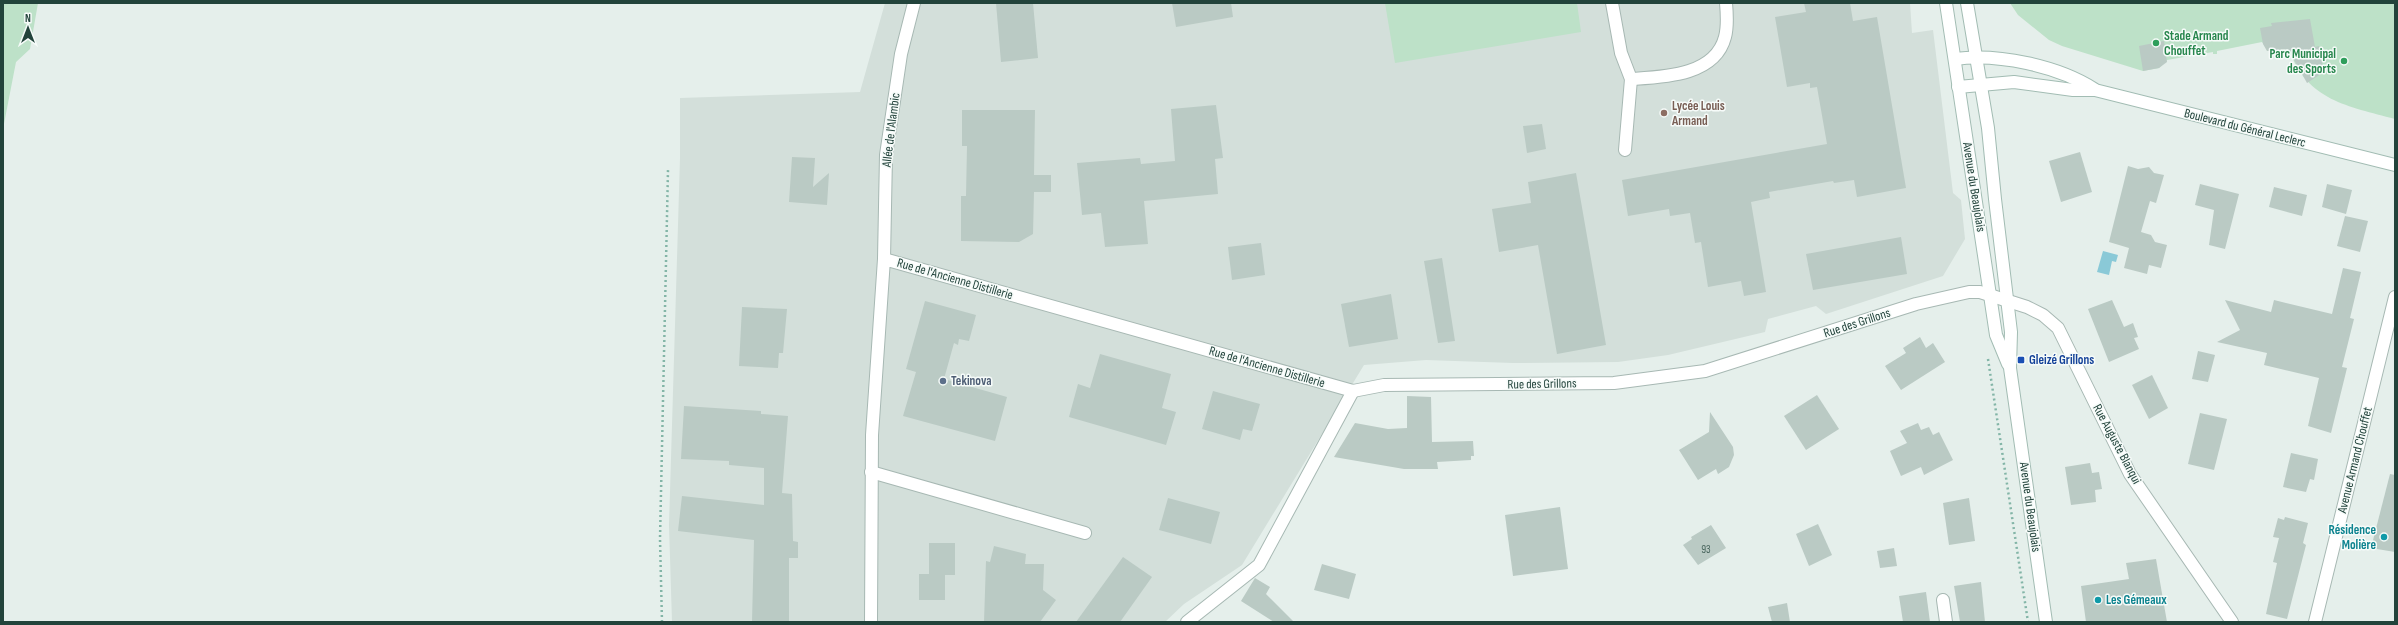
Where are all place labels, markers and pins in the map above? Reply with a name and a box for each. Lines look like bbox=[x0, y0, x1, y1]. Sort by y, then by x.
place label: Stade Armand Chouffet bbox=[2164, 28, 2229, 59]
marker: Stade Armand Chouffet bbox=[2151, 38, 2161, 48]
place label: Parc Municipal des Sports bbox=[2270, 46, 2336, 77]
marker: Parc Municipal des Sports bbox=[2339, 56, 2349, 66]
place label: Lycée Louis Armand bbox=[1671, 98, 1725, 129]
marker: Lycée Louis Armand bbox=[1659, 108, 1669, 118]
place label: Gleizé Grillons bbox=[2029, 352, 2094, 368]
marker: Gleizé Grillons bbox=[2016, 355, 2026, 365]
place label: Tekinova bbox=[951, 373, 991, 389]
marker: Tekinova bbox=[938, 376, 948, 386]
place label: Résidence Molière bbox=[2329, 522, 2376, 553]
marker: Résidence Molière bbox=[2379, 532, 2389, 542]
place label: Les Gémeaux bbox=[2106, 592, 2167, 608]
marker: Les Gémeaux bbox=[2093, 595, 2103, 605]

